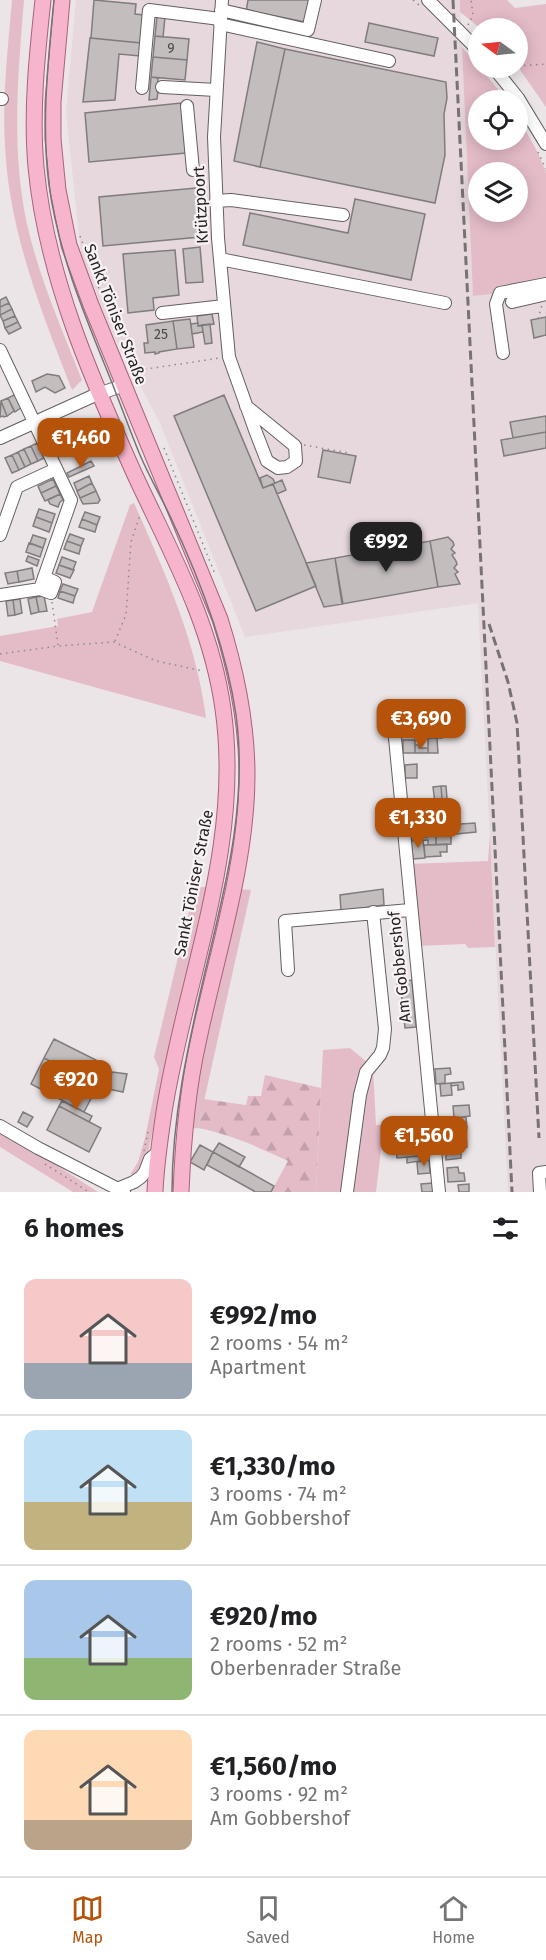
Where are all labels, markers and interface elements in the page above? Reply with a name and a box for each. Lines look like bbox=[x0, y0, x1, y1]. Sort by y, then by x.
north arrow bbox=[468, 18, 528, 78]
map controls bbox=[468, 18, 528, 222]
house number: 9 bbox=[167, 40, 175, 57]
button: locate bbox=[468, 90, 528, 150]
button: layers bbox=[468, 162, 528, 222]
street label: Krützpoort bbox=[189, 165, 212, 244]
street label: Sankt Töniser Straße bbox=[80, 241, 151, 387]
house number: 25 bbox=[154, 326, 168, 343]
pin: €1,460 bbox=[32, 418, 130, 469]
text: €1,460 bbox=[51, 425, 111, 449]
pin: €992 bbox=[350, 522, 422, 573]
text: €992 bbox=[364, 529, 408, 553]
pin: €3,690 bbox=[372, 699, 470, 750]
text: €3,690 bbox=[391, 706, 451, 730]
pin: €1,330 bbox=[369, 798, 467, 849]
text: €1,330 bbox=[389, 805, 447, 829]
street label: Sankt Töniser Straße bbox=[170, 808, 217, 958]
street label: Am Gobbershof bbox=[384, 909, 415, 1024]
pin: €920 bbox=[40, 1060, 112, 1111]
text: €920 bbox=[54, 1067, 98, 1091]
pin: €1,560 bbox=[375, 1116, 473, 1167]
text: €1,560 bbox=[394, 1123, 454, 1147]
icon: filters bbox=[489, 1212, 522, 1245]
text: 6 homes bbox=[24, 1213, 124, 1244]
text: €992/mo bbox=[210, 1300, 317, 1331]
icon: home bbox=[72, 1303, 144, 1375]
text: 2 rooms · 54 m² bbox=[210, 1331, 349, 1355]
text: Apartment bbox=[210, 1355, 306, 1379]
text: €1,330/mo bbox=[210, 1451, 335, 1482]
icon: home bbox=[72, 1454, 144, 1526]
text: 3 rooms · 74 m² bbox=[210, 1482, 347, 1506]
text: Am Gobbershof bbox=[210, 1506, 350, 1530]
text: €920/mo bbox=[210, 1601, 318, 1632]
icon: home bbox=[72, 1604, 144, 1676]
text: 2 rooms · 52 m² bbox=[210, 1632, 348, 1656]
text: Oberbenrader Straße bbox=[210, 1656, 401, 1680]
text: €1,560/mo bbox=[210, 1751, 337, 1782]
icon: home bbox=[72, 1754, 144, 1826]
text: 3 rooms · 92 m² bbox=[210, 1782, 348, 1806]
text: Am Gobbershof bbox=[210, 1806, 350, 1830]
tab: Map bbox=[71, 1892, 104, 1947]
tab: Saved bbox=[247, 1892, 290, 1947]
tab: Home bbox=[432, 1892, 475, 1947]

